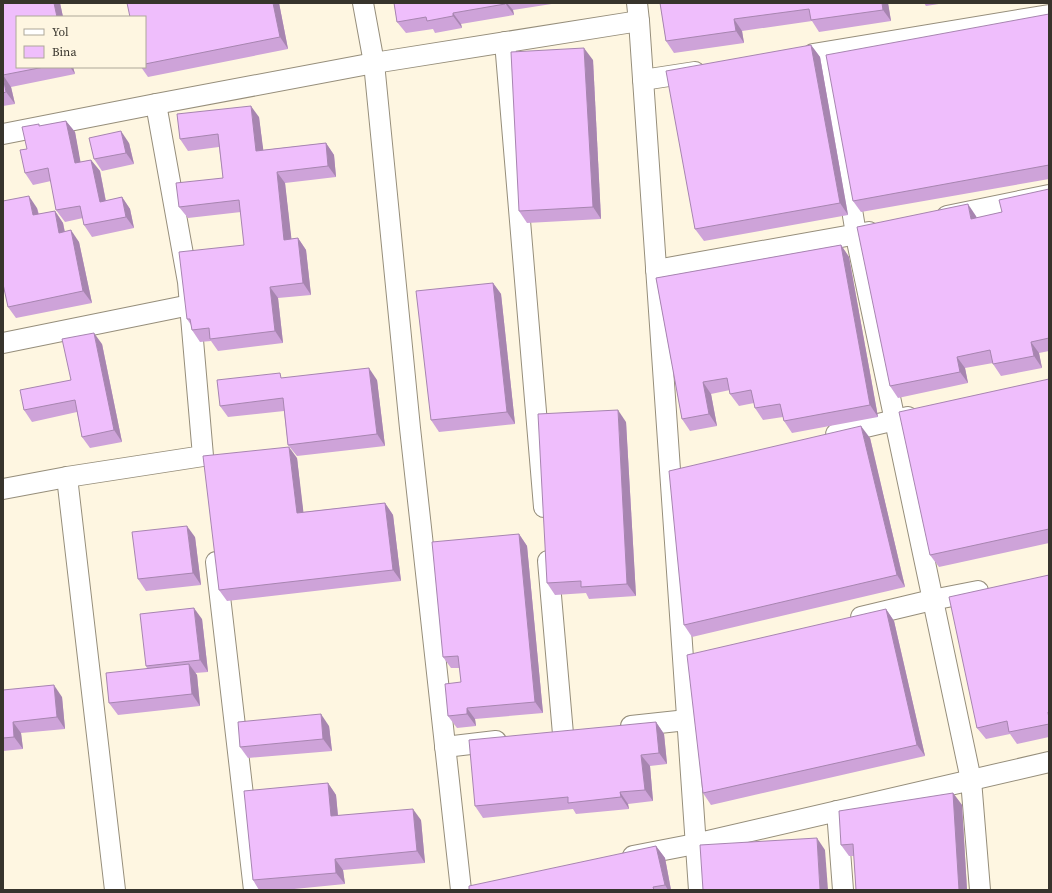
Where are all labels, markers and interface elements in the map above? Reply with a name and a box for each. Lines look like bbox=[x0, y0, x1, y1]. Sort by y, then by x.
legend bbox=[16, 16, 146, 68]
text: Yol bbox=[52, 24, 69, 40]
text: Bina bbox=[52, 44, 77, 60]

